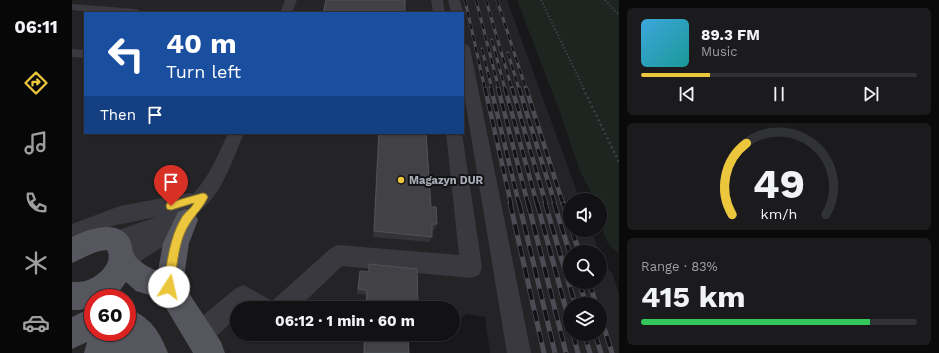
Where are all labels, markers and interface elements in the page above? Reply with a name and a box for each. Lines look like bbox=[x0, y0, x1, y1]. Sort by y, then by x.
text: 06:11 bbox=[14, 16, 58, 37]
text: 89.3 FM bbox=[701, 26, 760, 44]
text: 40 m bbox=[166, 27, 236, 60]
icon: left bbox=[100, 28, 152, 80]
text: Music bbox=[701, 44, 738, 59]
text: Turn left bbox=[166, 61, 241, 82]
icon: directions bbox=[22, 69, 50, 97]
icon: previous bbox=[676, 83, 698, 105]
icon: pause bbox=[768, 83, 790, 105]
icon: next bbox=[860, 83, 882, 105]
icon: arrive bbox=[144, 104, 166, 126]
text: Then bbox=[100, 106, 136, 124]
icon: music bbox=[22, 129, 50, 157]
text: 49 bbox=[753, 158, 805, 207]
pin bbox=[154, 165, 188, 206]
icon: arrive bbox=[160, 171, 182, 193]
place label: Magazyn DUR bbox=[409, 174, 483, 187]
marker: Magazyn DUR bbox=[396, 175, 406, 185]
icon: phone bbox=[22, 189, 50, 217]
map controls bbox=[563, 193, 607, 341]
button: sound bbox=[563, 193, 607, 237]
text: km/h bbox=[761, 205, 797, 221]
button: search bbox=[563, 245, 607, 289]
icon: climate bbox=[22, 249, 50, 277]
text: Range · 83% bbox=[641, 259, 718, 274]
position arrow bbox=[148, 266, 190, 308]
text: 415 km bbox=[641, 279, 746, 314]
speed limit sign: 60 bbox=[84, 289, 136, 341]
button: layers bbox=[563, 297, 607, 341]
icon: car bbox=[22, 309, 50, 337]
text: 06:12 · 1 min · 60 m bbox=[275, 312, 415, 330]

